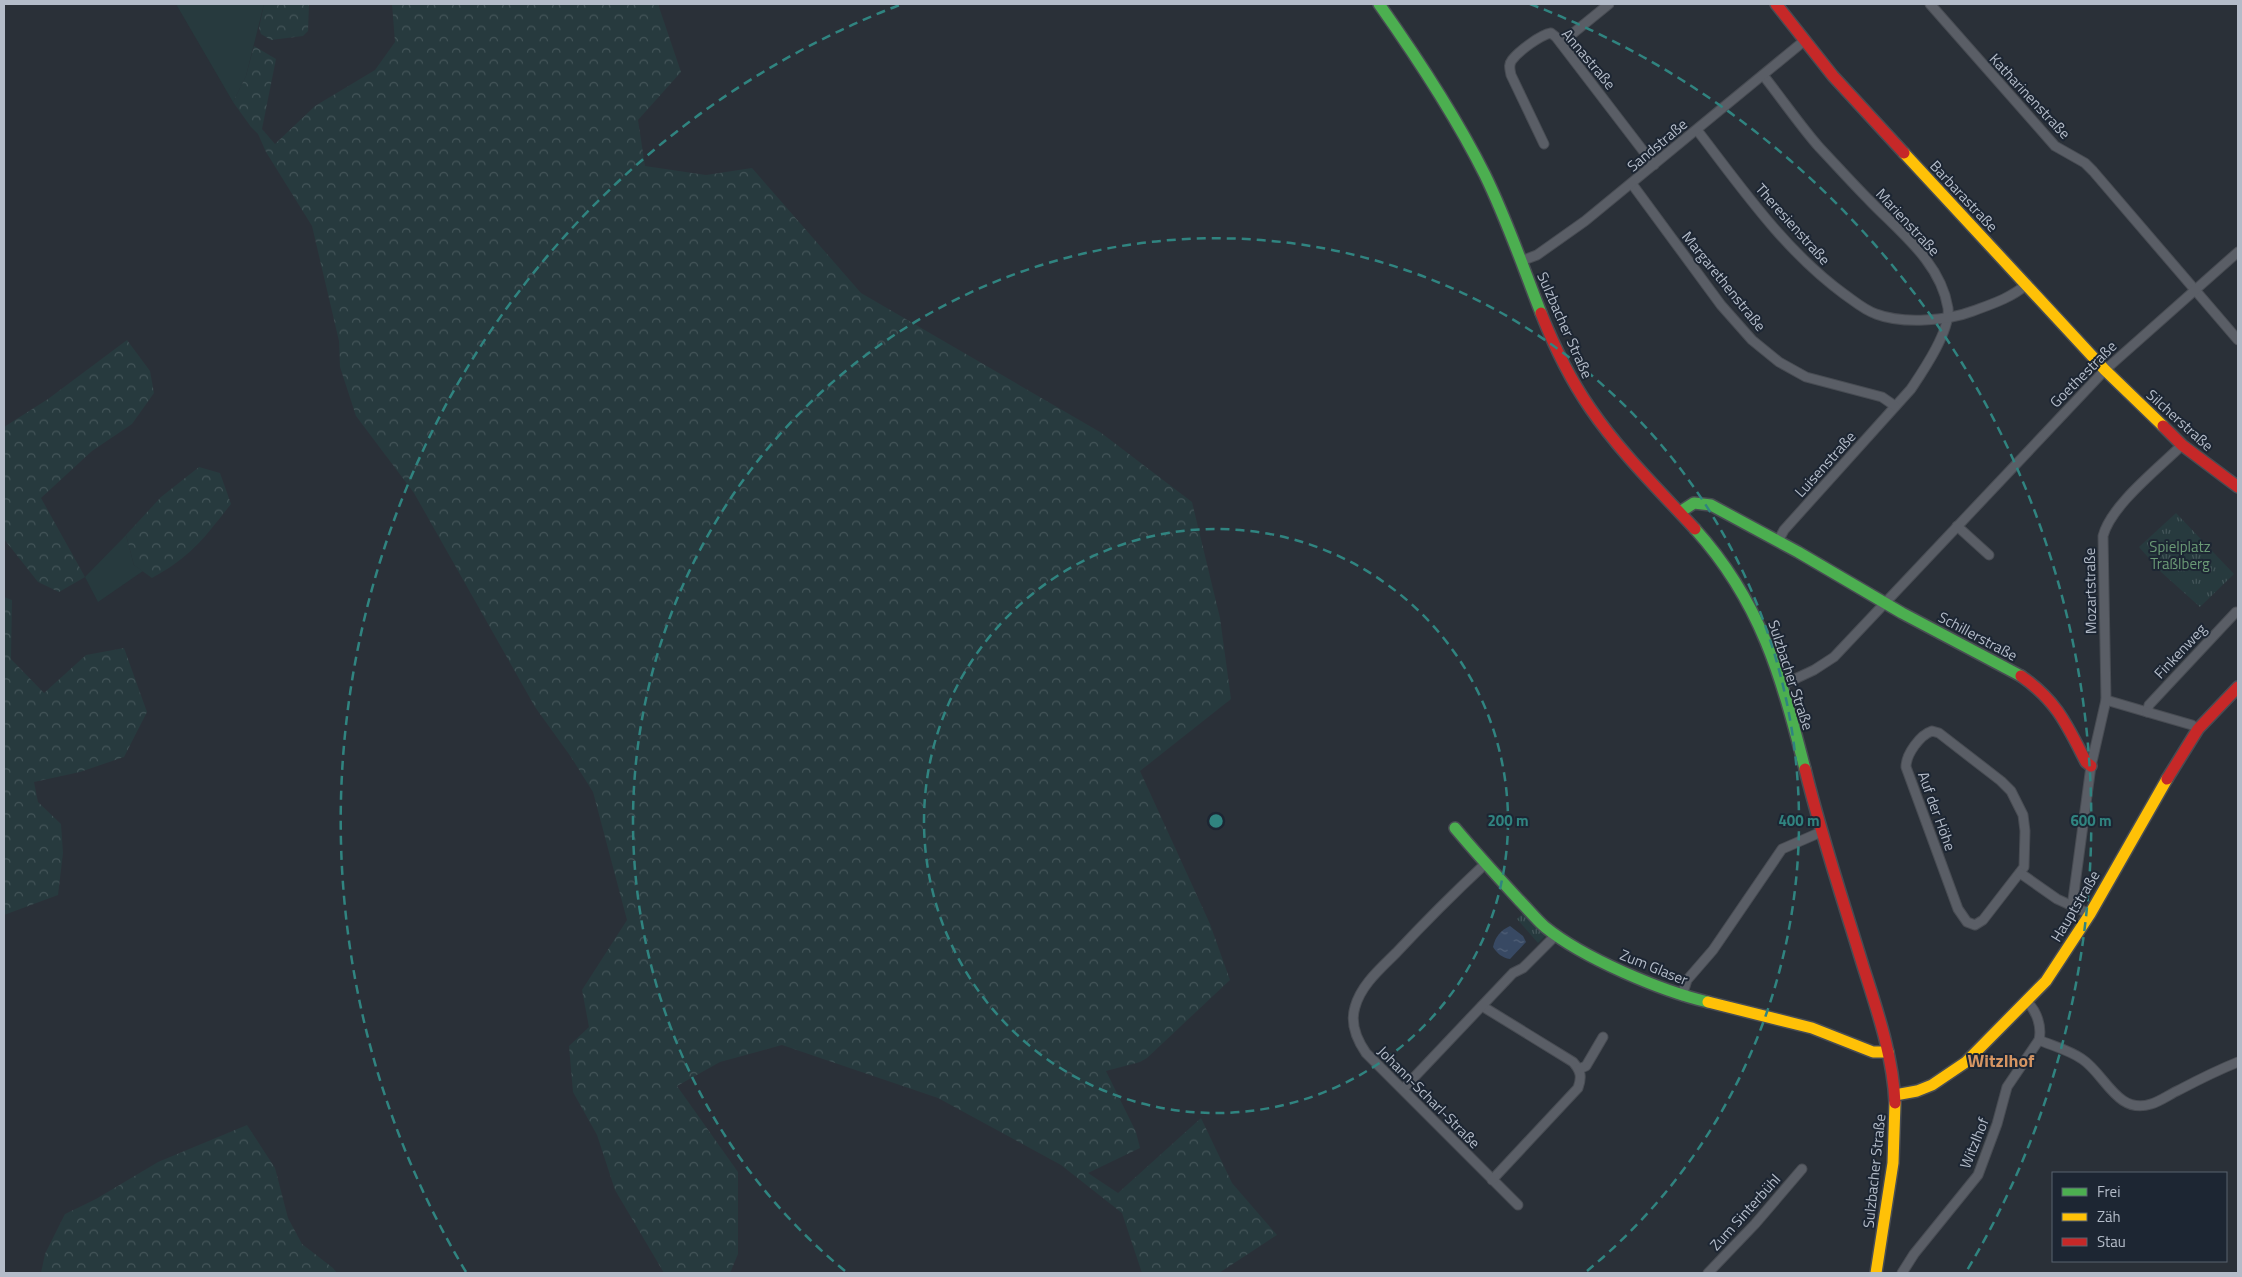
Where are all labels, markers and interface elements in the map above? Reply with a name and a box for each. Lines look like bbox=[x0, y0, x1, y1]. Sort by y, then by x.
street label: Annastraße bbox=[1557, 23, 1621, 95]
street label: Katharinenstraße bbox=[1984, 48, 2076, 144]
street label: Sandstraße bbox=[1622, 113, 1692, 177]
street label: Barbarastraße bbox=[1924, 155, 2004, 237]
street label: Theresienstraße bbox=[1750, 178, 1836, 270]
street label: Marienstraße bbox=[1870, 183, 1946, 261]
street label: Margarethenstraße bbox=[1676, 226, 1772, 336]
street label: Sulzbacher Straße bbox=[1531, 268, 1599, 382]
street label: Goethestraße bbox=[2044, 335, 2122, 413]
street label: Silcherstraße bbox=[2141, 384, 2219, 456]
street label: Luisenstraße bbox=[1789, 426, 1861, 502]
park label: Spielplatz Traßlberg bbox=[2149, 535, 2211, 575]
street label: Mozartstraße bbox=[2078, 548, 2102, 634]
street label: Schillerstraße bbox=[1934, 605, 2022, 667]
street label: Sulzbacher Straße bbox=[1762, 617, 1820, 733]
street label: Finkenweg bbox=[2148, 618, 2212, 684]
street label: Auf der Höhe bbox=[1912, 768, 1962, 854]
text: 200 m bbox=[1487, 809, 1529, 832]
text: 400 m bbox=[1778, 809, 1820, 832]
text: 600 m bbox=[2070, 809, 2112, 832]
centre of rings bbox=[1207, 812, 1225, 830]
street label: Hauptstraße bbox=[2045, 866, 2105, 946]
street label: Zum Glaser bbox=[1616, 943, 1692, 991]
street label: Johann-Scharl-Straße bbox=[1372, 1040, 1486, 1154]
district label: Witzlhof bbox=[1968, 1047, 2035, 1074]
street label: Sulzbacher Straße bbox=[1857, 1113, 1891, 1229]
street label: Witzlhof bbox=[1953, 1114, 1995, 1172]
street label: Zum Sinterbühl bbox=[1704, 1168, 1786, 1256]
legend bbox=[2052, 1172, 2227, 1262]
text: Frei bbox=[2097, 1180, 2120, 1203]
text: Zäh bbox=[2097, 1205, 2121, 1228]
text: Stau bbox=[2097, 1230, 2126, 1253]

